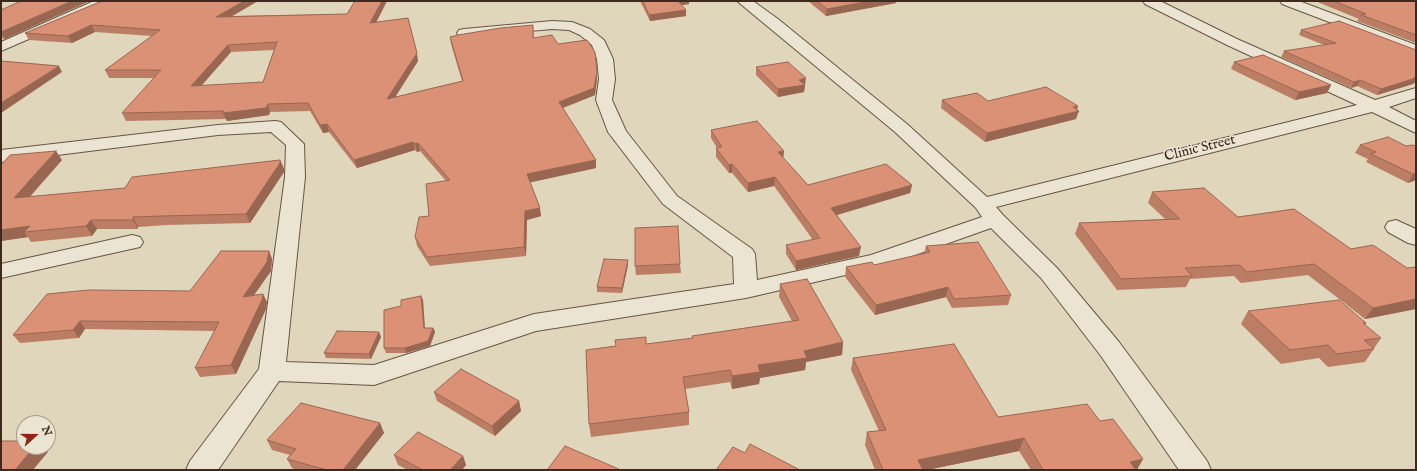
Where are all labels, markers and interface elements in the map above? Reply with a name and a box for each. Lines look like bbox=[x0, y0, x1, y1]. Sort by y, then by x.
street label: Clinic Street bbox=[1163, 132, 1237, 166]
north arrow bbox=[16, 415, 56, 455]
text: N bbox=[38, 424, 55, 438]

